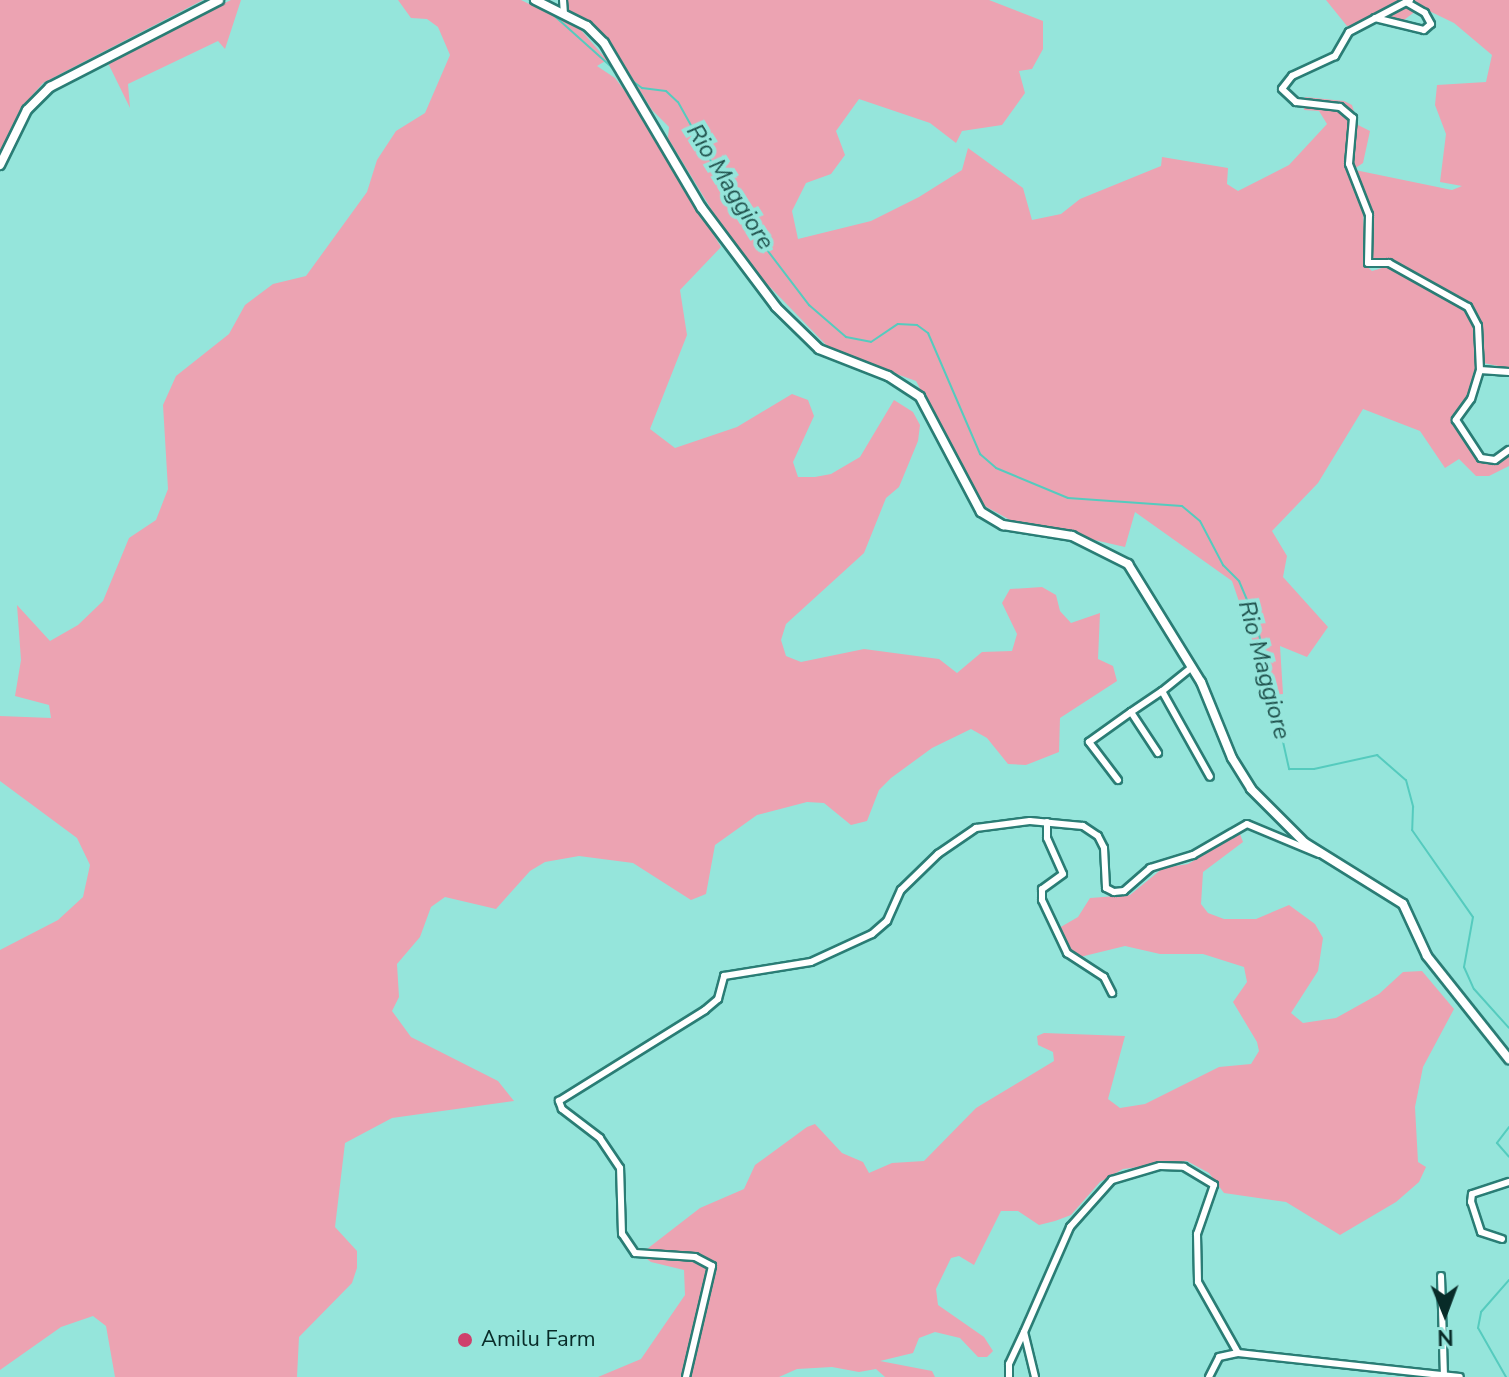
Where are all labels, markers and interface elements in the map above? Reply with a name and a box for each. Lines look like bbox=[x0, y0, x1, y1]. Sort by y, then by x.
water label: Rio Maggiore bbox=[680, 119, 780, 255]
water label: Rio Maggiore bbox=[1232, 597, 1296, 743]
north arrow bbox=[1405, 1273, 1485, 1353]
text: N bbox=[1437, 1322, 1454, 1352]
place label: Amilu Farm bbox=[481, 1327, 595, 1353]
marker: Amilu Farm bbox=[456, 1331, 474, 1349]

